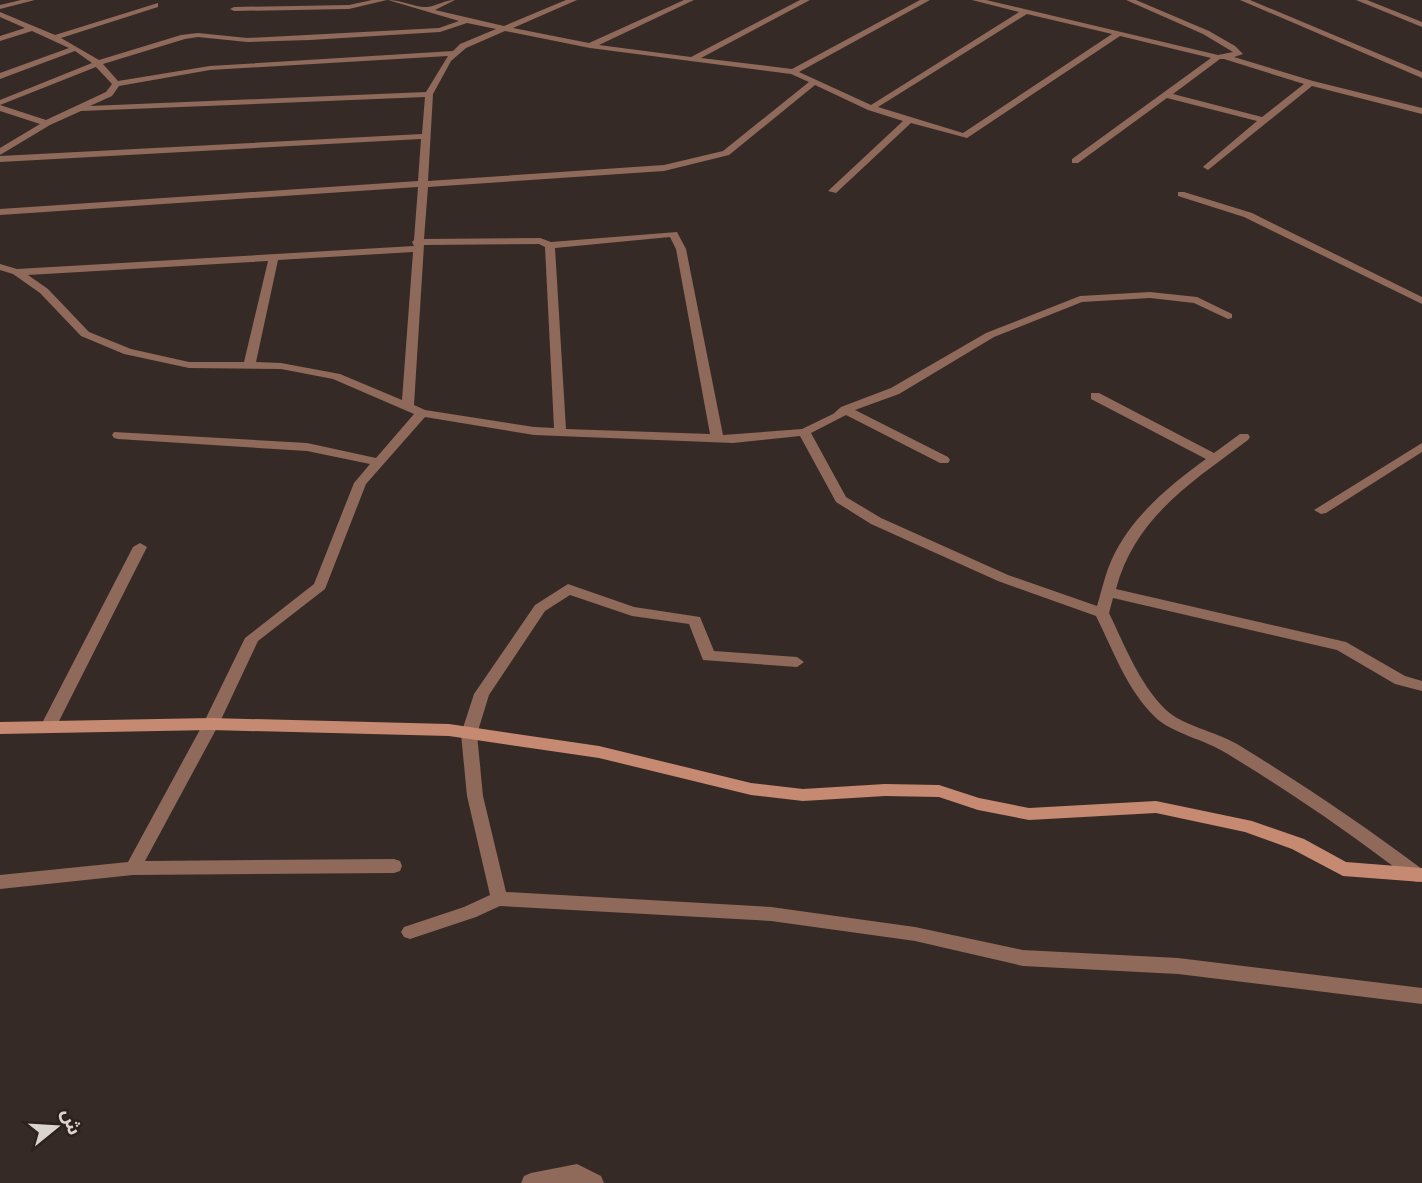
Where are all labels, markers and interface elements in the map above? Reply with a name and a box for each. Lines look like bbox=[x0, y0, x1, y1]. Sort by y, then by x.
north arrow bbox=[21, 1092, 91, 1162]
text: ش bbox=[57, 1106, 87, 1138]

